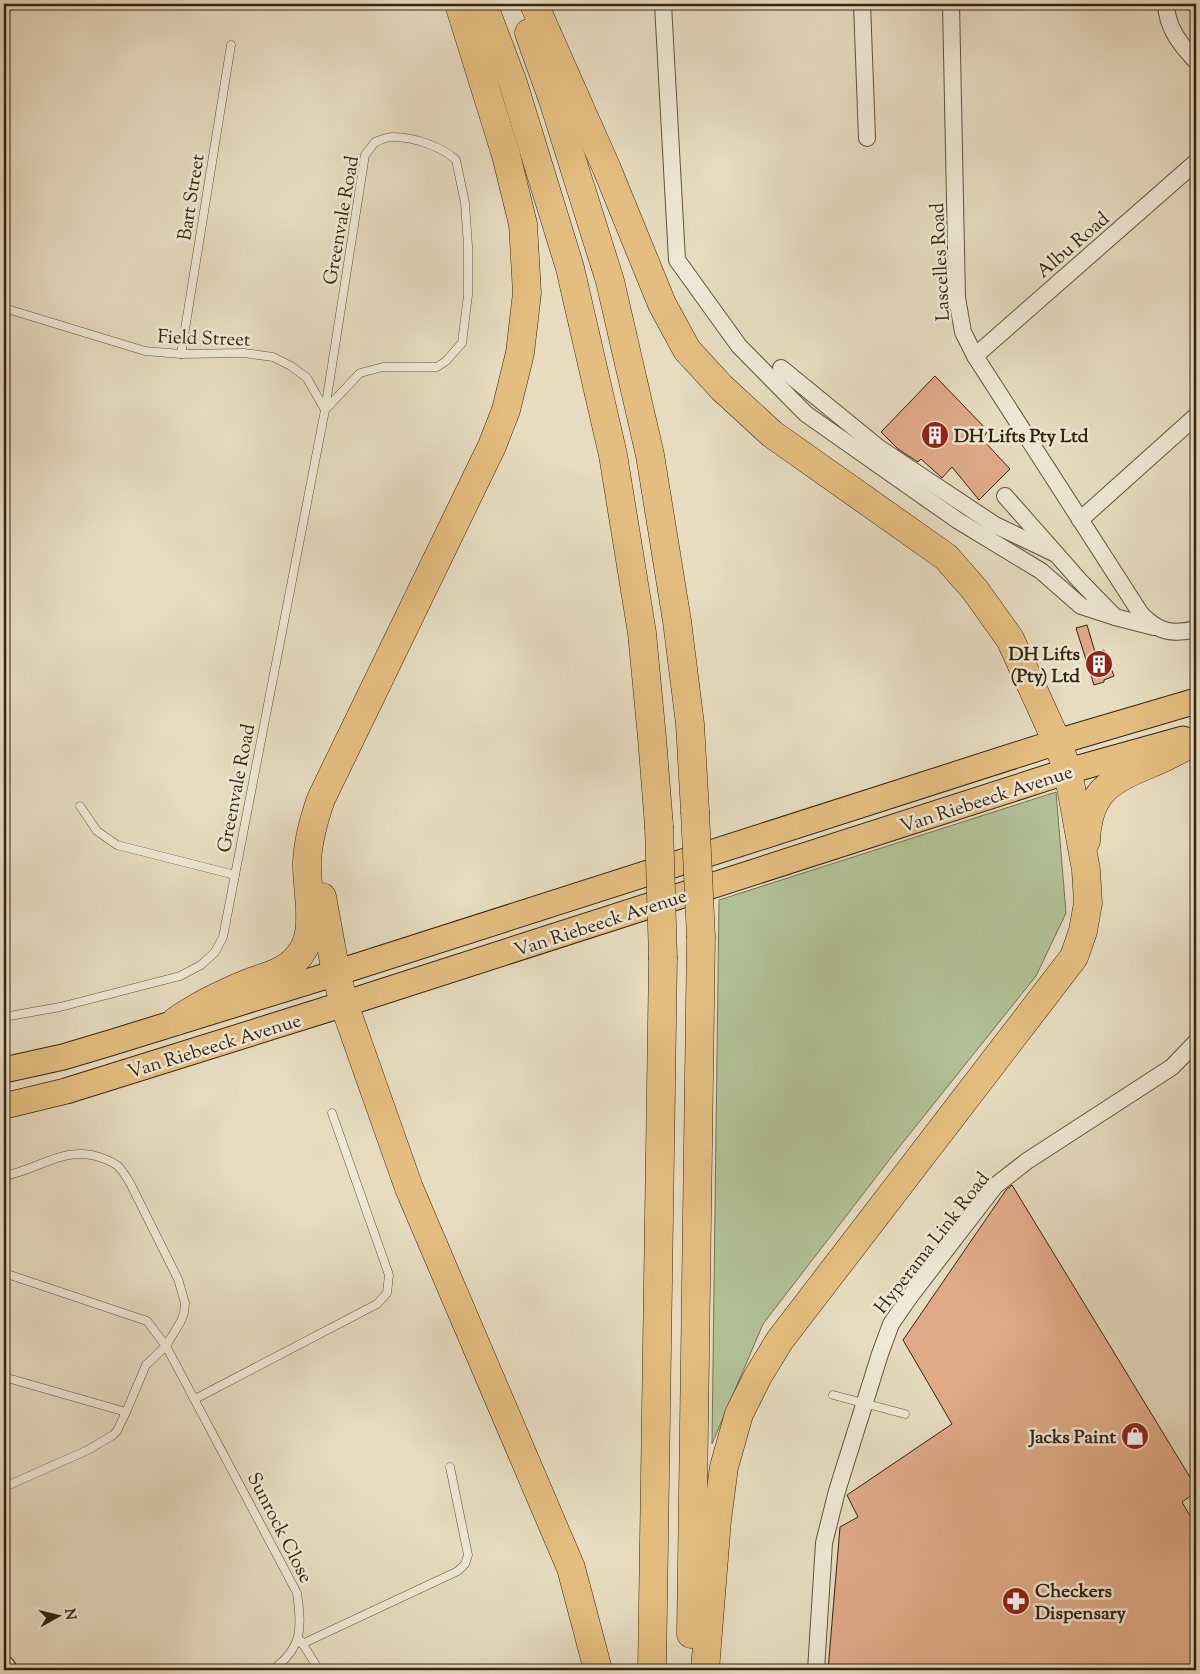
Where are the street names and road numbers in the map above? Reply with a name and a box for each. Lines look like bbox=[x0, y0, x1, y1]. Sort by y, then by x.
street label: Bart Street bbox=[172, 152, 213, 243]
street label: Greenvale Road bbox=[318, 154, 367, 287]
street label: Lascelles Road bbox=[925, 202, 958, 322]
street label: Albu Road bbox=[1031, 206, 1116, 285]
street label: Field Street bbox=[157, 324, 251, 355]
street label: Greenvale Road bbox=[212, 722, 263, 855]
street label: Van Riebeeck Avenue bbox=[897, 760, 1077, 841]
street label: Van Riebeeck Avenue bbox=[511, 884, 691, 965]
street label: Van Riebeeck Avenue bbox=[125, 1008, 305, 1087]
street label: Hyperama Link Road bbox=[869, 1167, 997, 1320]
street label: Sunrock Close bbox=[239, 1468, 318, 1588]

